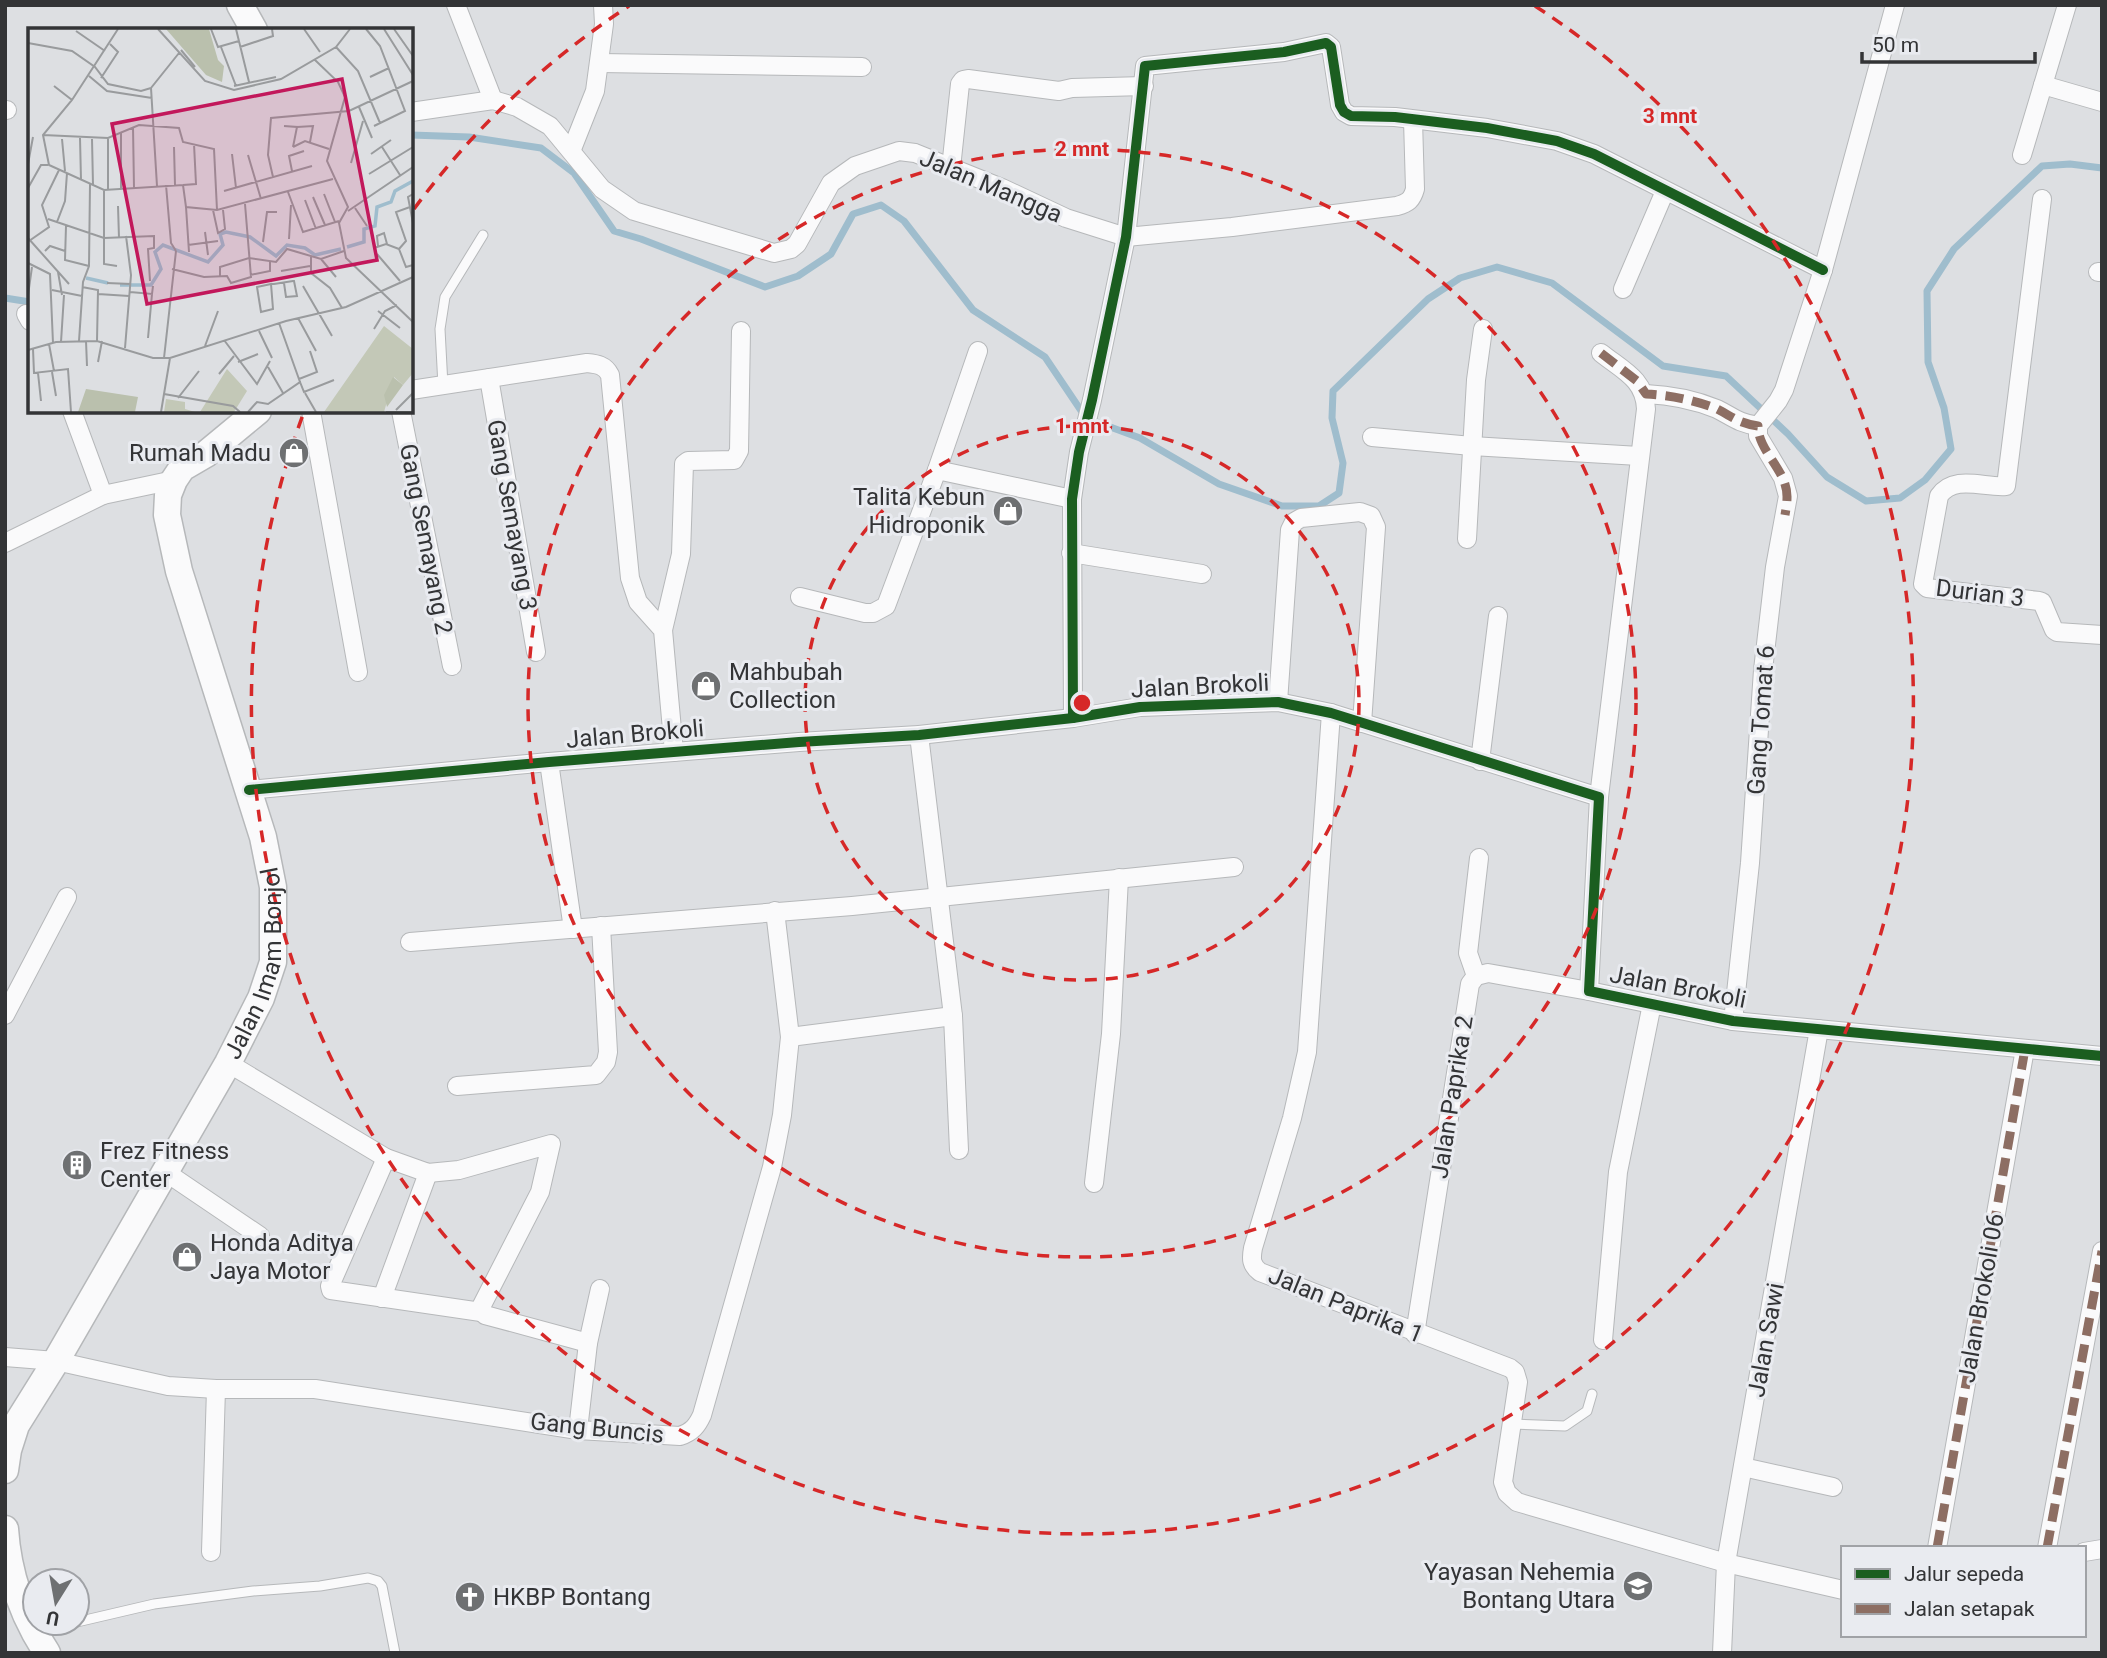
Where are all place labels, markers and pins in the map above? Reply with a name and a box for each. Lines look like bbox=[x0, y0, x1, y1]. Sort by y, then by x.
shop icon: Rumah Madu bbox=[277, 436, 311, 470]
place label: Rumah Madu bbox=[129, 439, 271, 467]
place label: Talita Kebun Hidroponik bbox=[853, 483, 986, 539]
shop icon: Talita Kebun Hidroponik bbox=[991, 494, 1025, 528]
place label: Mahbubah Collection bbox=[729, 658, 843, 714]
shop icon: Mahbubah Collection bbox=[689, 669, 723, 703]
centre of rings bbox=[1070, 691, 1094, 715]
place label: Frez Fitness Center bbox=[100, 1137, 229, 1193]
building icon: Frez Fitness Center bbox=[60, 1148, 94, 1182]
place label: Honda Aditya Jaya Motor bbox=[210, 1229, 354, 1285]
shop icon: Honda Aditya Jaya Motor bbox=[170, 1240, 204, 1274]
place label: Yayasan Nehemia Bontang Utara bbox=[1424, 1558, 1615, 1614]
school or university icon: Yayasan Nehemia Bontang Utara bbox=[1621, 1569, 1655, 1603]
church icon: HKBP Bontang bbox=[453, 1580, 487, 1614]
place label: HKBP Bontang bbox=[493, 1583, 651, 1611]

